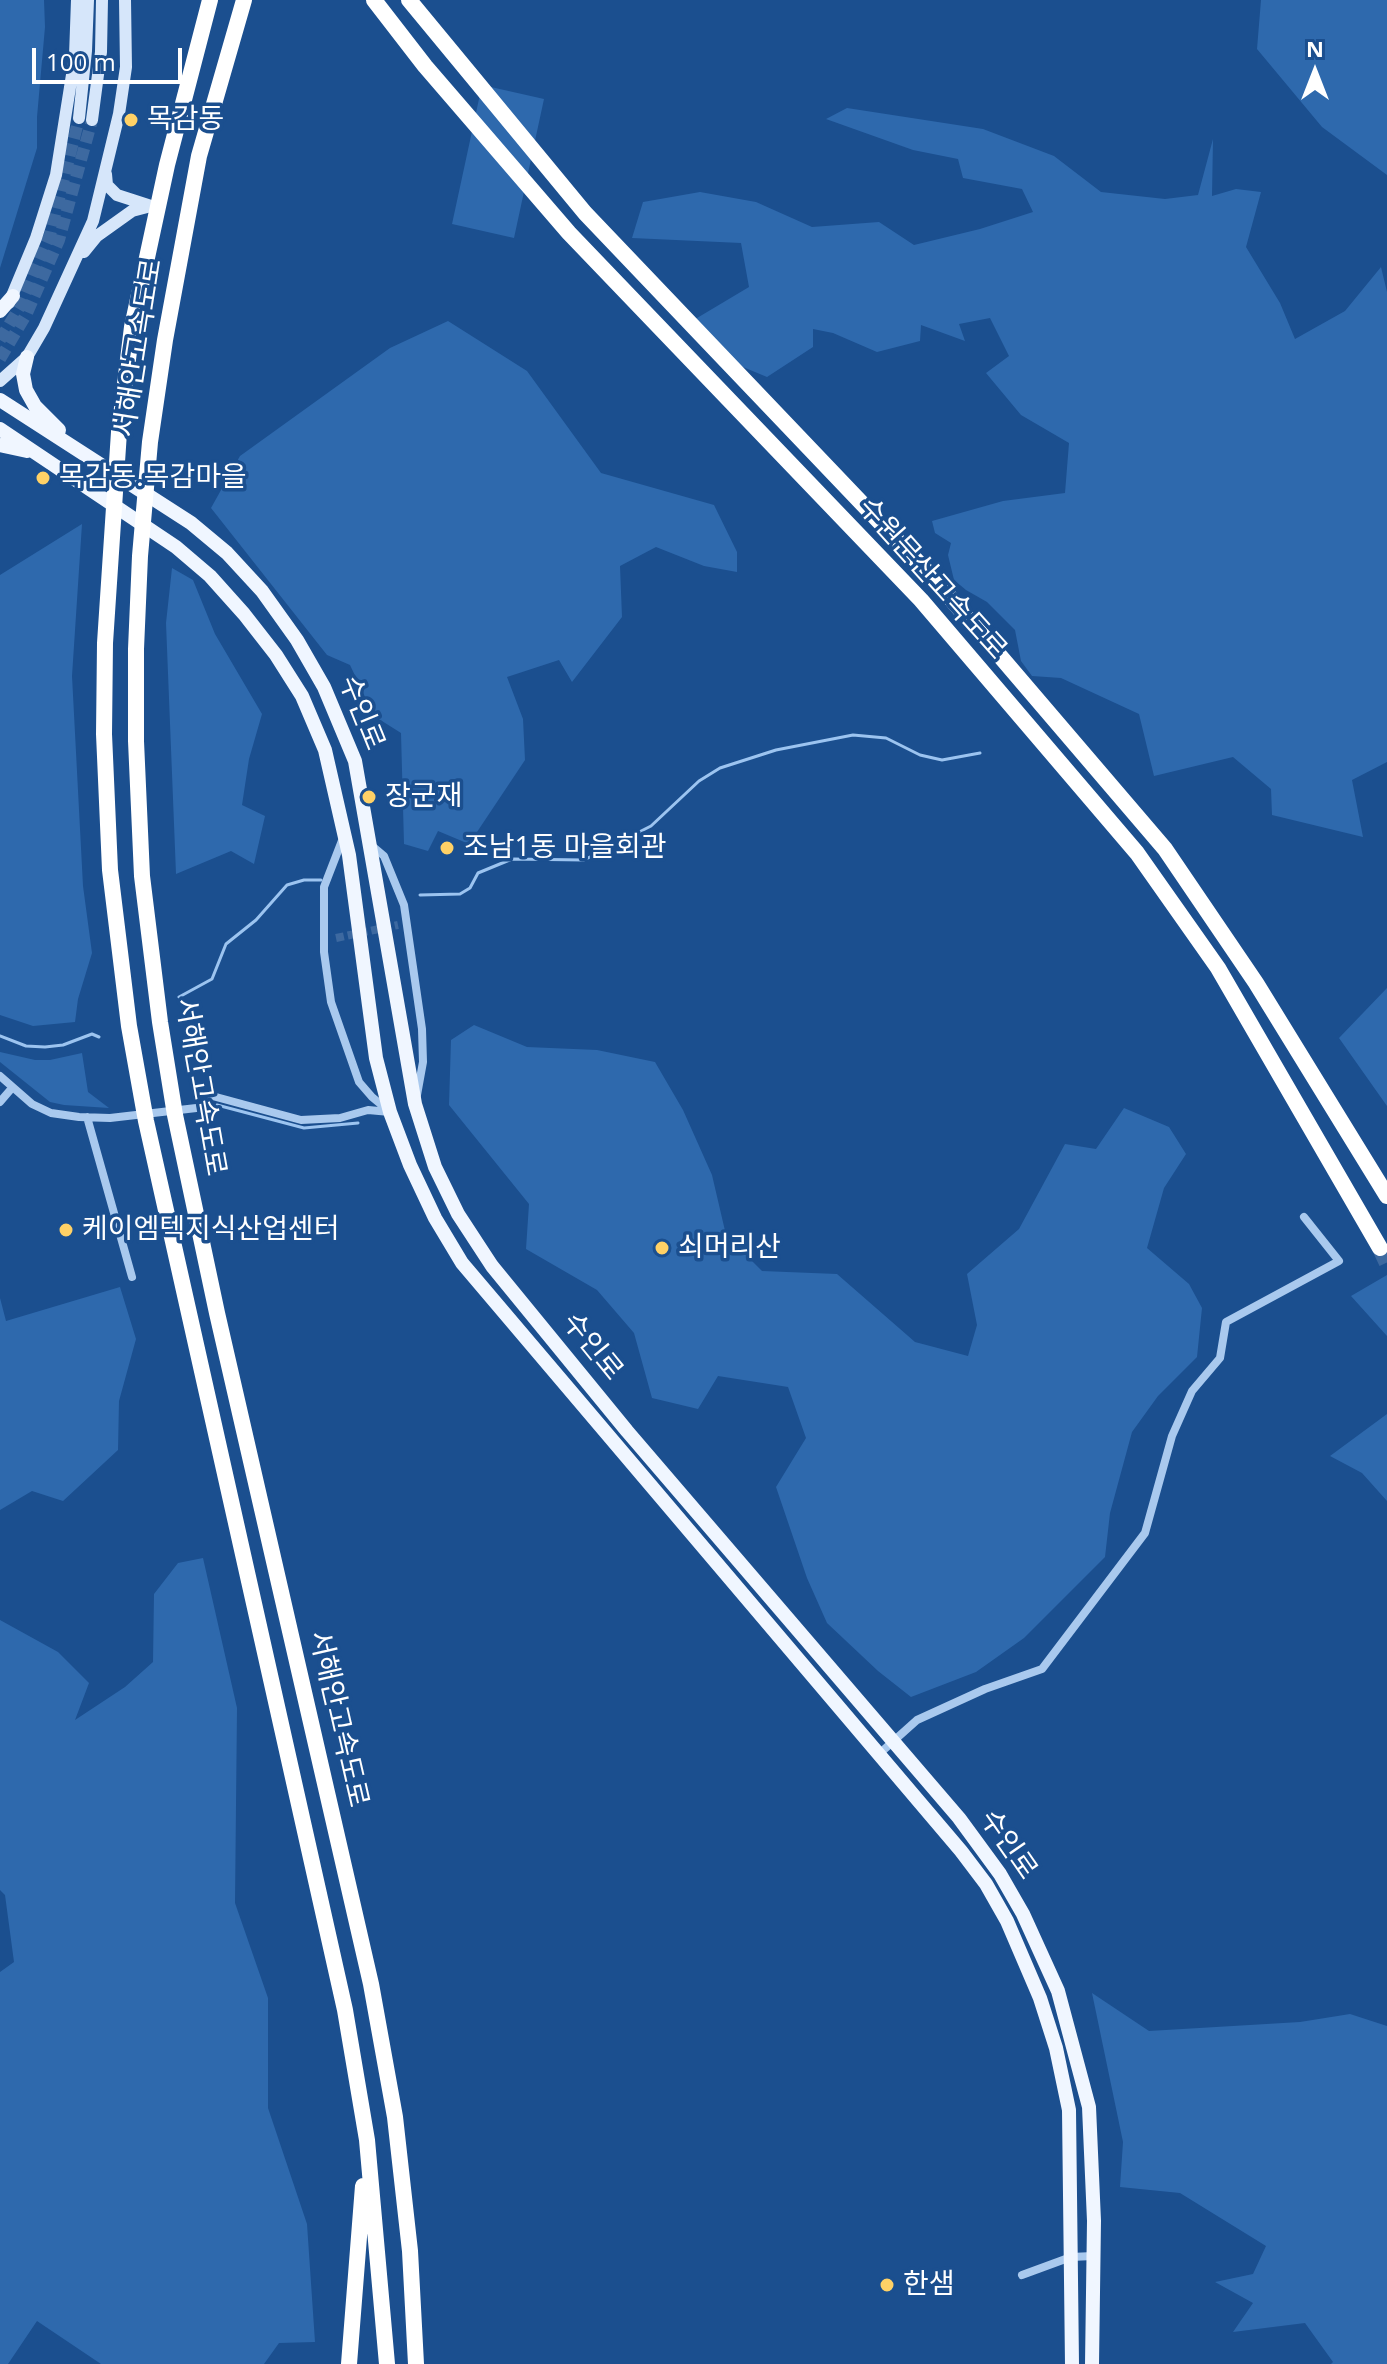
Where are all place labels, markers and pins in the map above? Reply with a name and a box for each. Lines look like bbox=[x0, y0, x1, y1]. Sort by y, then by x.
place label: 목감동 bbox=[147, 103, 224, 137]
marker: 목감동 bbox=[122, 111, 140, 129]
place label: 목감동.목감마을 bbox=[59, 461, 247, 495]
marker: 목감동.목감마을 bbox=[34, 469, 52, 487]
place label: 장군재 bbox=[385, 780, 462, 814]
marker: 장군재 bbox=[360, 788, 378, 806]
place label: 조남1동 마을회관 bbox=[463, 831, 667, 865]
marker: 조남1동 마을회관 bbox=[438, 839, 456, 857]
place label: 케이엠텍지식산업센터 bbox=[82, 1213, 340, 1247]
marker: 케이엠텍지식산업센터 bbox=[57, 1221, 75, 1239]
place label: 쇠머리산 bbox=[678, 1231, 781, 1265]
marker: 쇠머리산 bbox=[653, 1239, 671, 1257]
place label: 한샘 bbox=[903, 2268, 955, 2302]
marker: 한샘 bbox=[878, 2276, 896, 2294]

